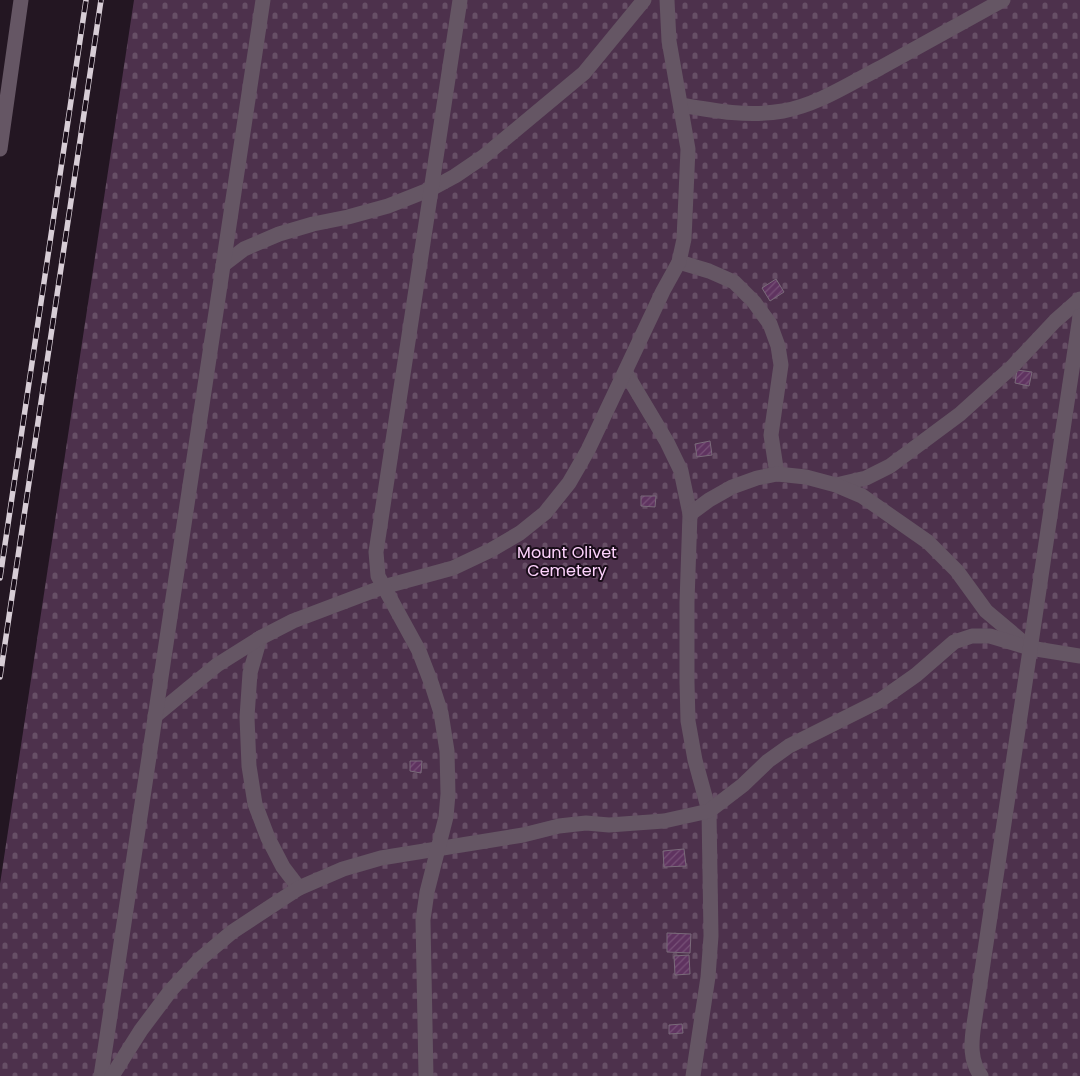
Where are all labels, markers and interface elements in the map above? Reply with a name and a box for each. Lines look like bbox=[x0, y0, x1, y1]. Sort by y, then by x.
park label: Mount Olivet Cemetery bbox=[517, 541, 617, 582]

